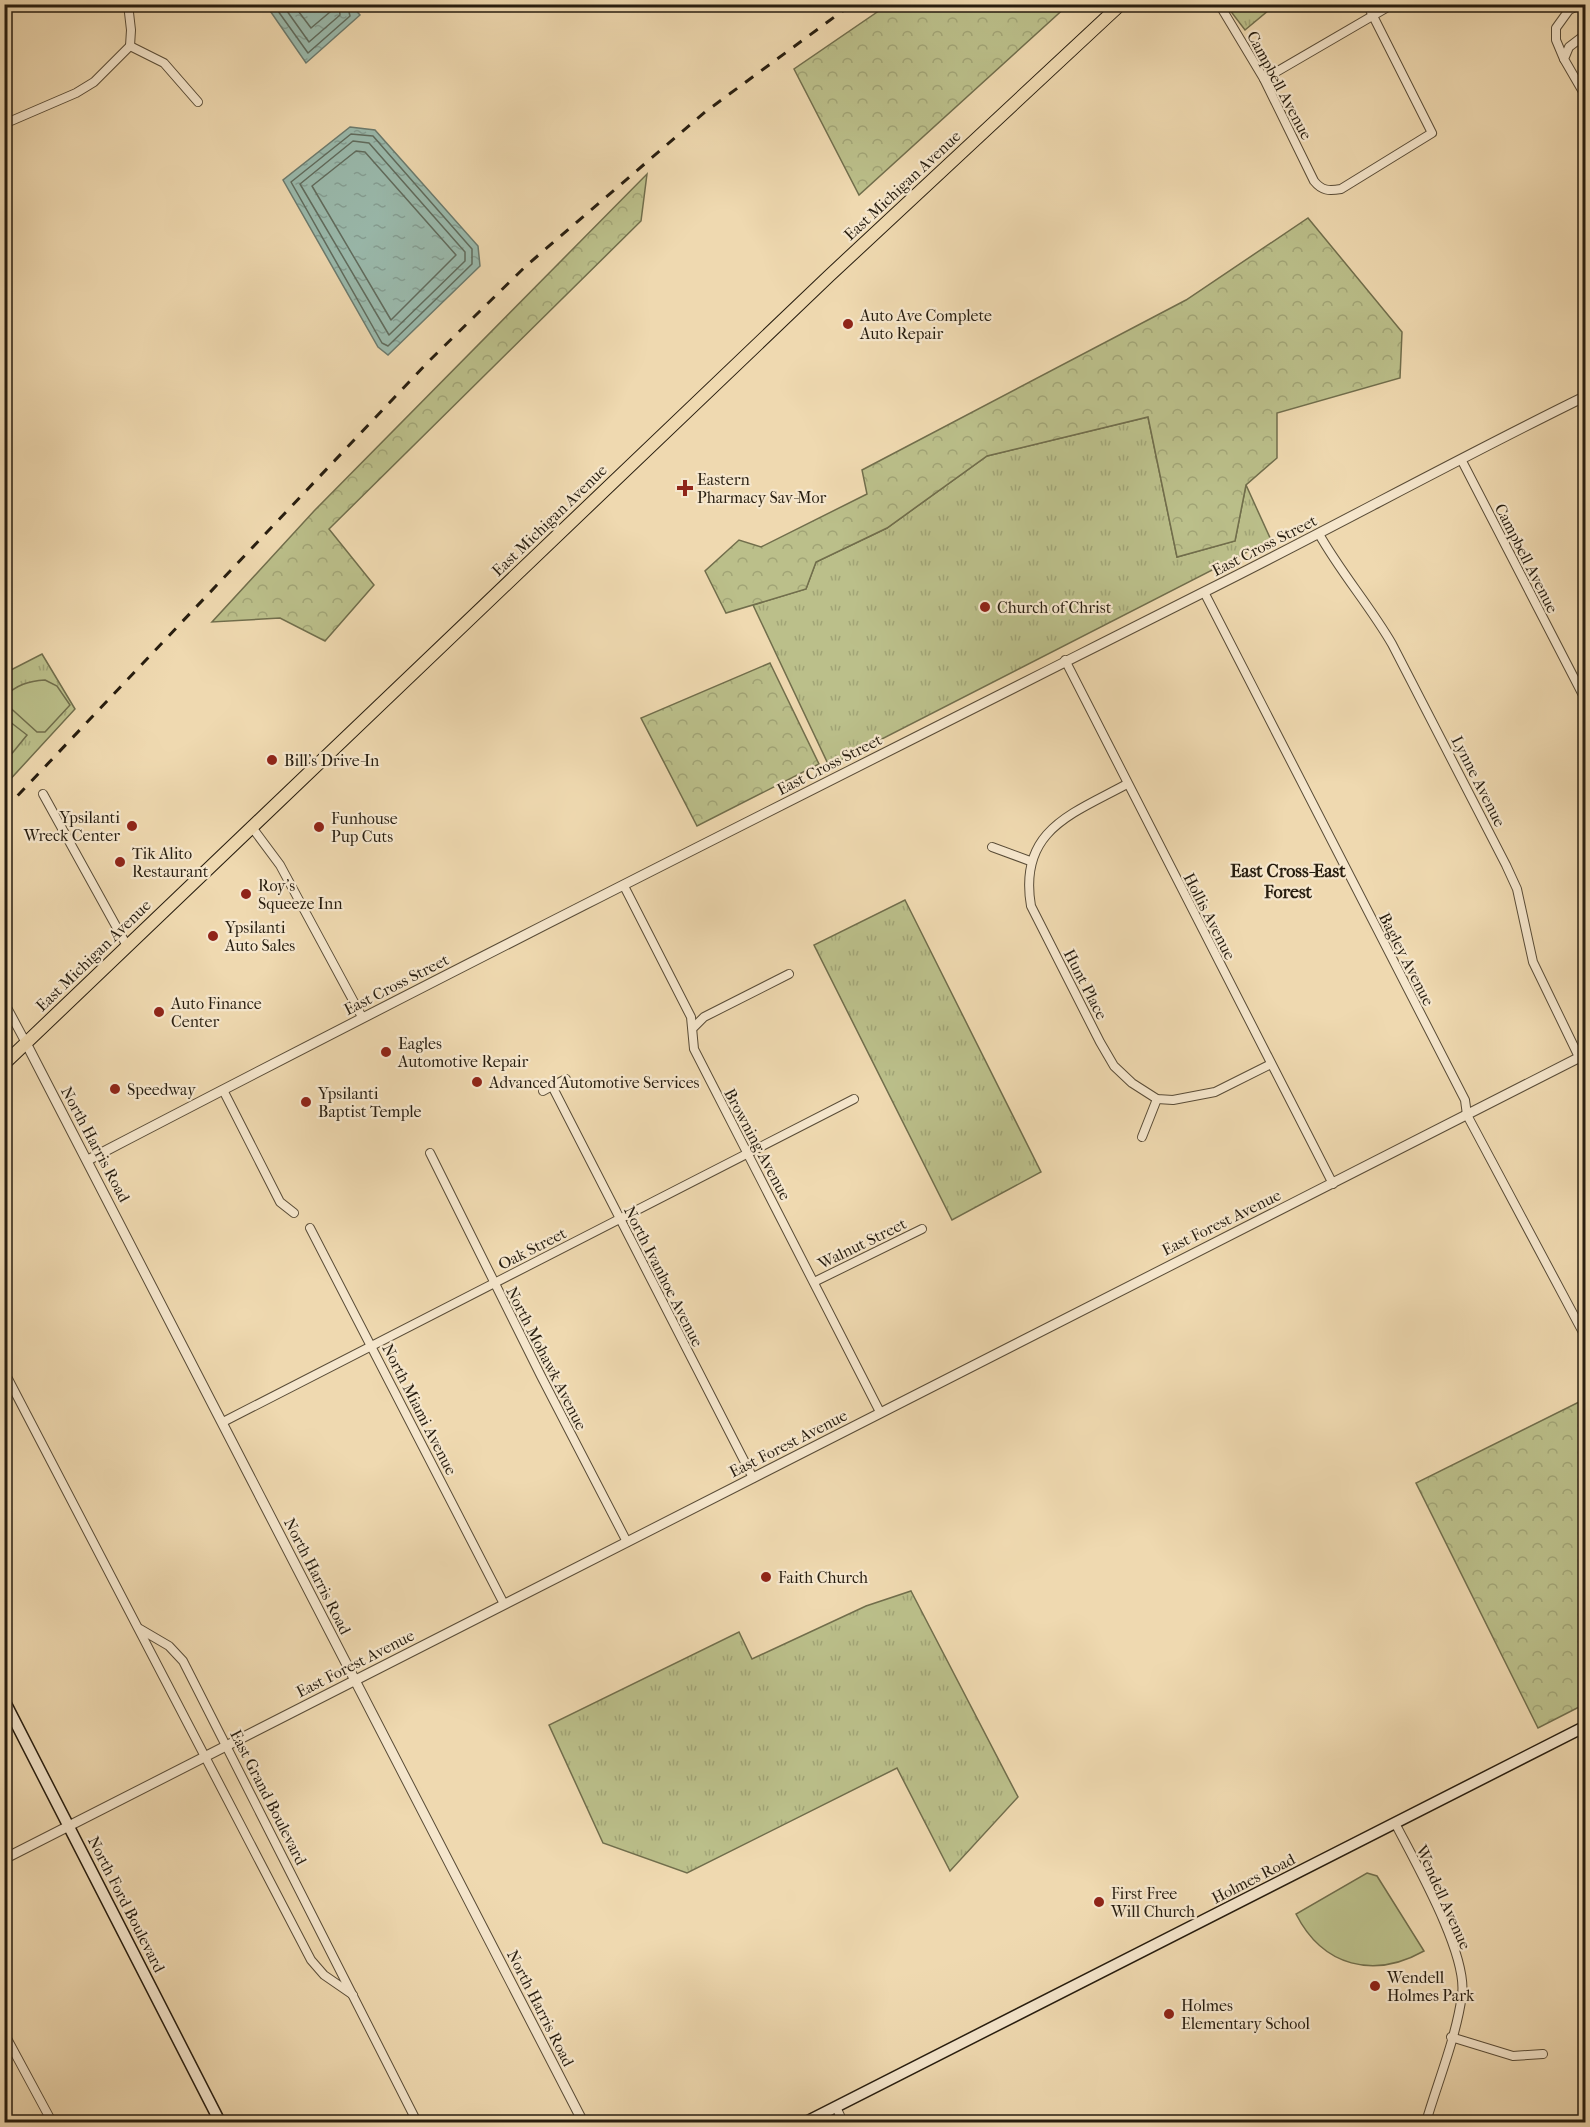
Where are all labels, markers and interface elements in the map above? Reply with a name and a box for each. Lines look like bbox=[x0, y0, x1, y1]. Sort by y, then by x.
street label: Campbell Avenue bbox=[1243, 28, 1316, 143]
street label: East Michigan Avenue bbox=[840, 126, 965, 244]
place label: Auto Ave Complete Auto Repair bbox=[859, 306, 992, 343]
marker: Auto Ave Complete Auto Repair bbox=[841, 317, 855, 331]
street label: East Michigan Avenue bbox=[488, 461, 611, 580]
place label: Eastern Pharmacy Sav-Mor bbox=[697, 470, 826, 507]
marker: Eastern Pharmacy Sav-Mor bbox=[678, 481, 692, 495]
street label: Campbell Avenue bbox=[1491, 500, 1562, 616]
street label: East Cross Street bbox=[1209, 511, 1320, 580]
place label: Church of Christ bbox=[997, 598, 1112, 617]
marker: Church of Christ bbox=[978, 600, 992, 614]
street label: East Cross Street bbox=[774, 730, 885, 799]
street label: Lynne Avenue bbox=[1448, 733, 1510, 830]
place label: Bill's Drive-In bbox=[284, 751, 380, 770]
marker: Bill's Drive-In bbox=[265, 753, 279, 767]
place label: Ypsilanti Wreck Center bbox=[23, 808, 120, 845]
place label: Funhouse Pup Cuts bbox=[331, 809, 398, 846]
marker: Ypsilanti Wreck Center bbox=[125, 819, 139, 833]
marker: Funhouse Pup Cuts bbox=[312, 820, 326, 834]
place label: Tik Alito Restaurant bbox=[132, 844, 209, 881]
marker: Tik Alito Restaurant bbox=[113, 855, 127, 869]
district label: East Cross-East Forest bbox=[1230, 861, 1346, 903]
street label: Hollis Avenue bbox=[1180, 870, 1240, 963]
place label: Roy's Squeeze Inn bbox=[258, 876, 343, 913]
marker: Roy's Squeeze Inn bbox=[239, 887, 253, 901]
street label: East Michigan Avenue bbox=[32, 896, 155, 1015]
street label: Bagley Avenue bbox=[1375, 910, 1438, 1009]
place label: Ypsilanti Auto Sales bbox=[224, 918, 295, 955]
marker: Ypsilanti Auto Sales bbox=[206, 929, 220, 943]
street label: Hunt Place bbox=[1060, 946, 1111, 1023]
street label: East Cross Street bbox=[341, 950, 452, 1019]
place label: Auto Finance Center bbox=[170, 994, 262, 1031]
marker: Auto Finance Center bbox=[152, 1005, 166, 1019]
place label: Eagles Automotive Repair bbox=[397, 1034, 529, 1071]
marker: Eagles Automotive Repair bbox=[379, 1045, 393, 1059]
place label: Advanced Automotive Services bbox=[488, 1073, 700, 1092]
marker: Advanced Automotive Services bbox=[470, 1075, 484, 1089]
place label: Speedway bbox=[127, 1080, 196, 1099]
marker: Speedway bbox=[108, 1082, 122, 1096]
street label: North Harris Road bbox=[57, 1083, 134, 1206]
place label: Ypsilanti Baptist Temple bbox=[317, 1084, 421, 1121]
street label: Browning Avenue bbox=[720, 1085, 795, 1203]
marker: Ypsilanti Baptist Temple bbox=[299, 1095, 313, 1109]
street label: East Forest Avenue bbox=[1159, 1185, 1284, 1259]
street label: North Ivanhoe Avenue bbox=[620, 1203, 707, 1350]
street label: Walnut Street bbox=[814, 1214, 910, 1273]
street label: Oak Street bbox=[495, 1223, 570, 1274]
street label: North Mohawk Avenue bbox=[502, 1283, 591, 1433]
street label: North Miami Avenue bbox=[378, 1340, 461, 1478]
street label: East Forest Avenue bbox=[726, 1405, 851, 1481]
street label: North Harris Road bbox=[280, 1515, 355, 1638]
place label: Faith Church bbox=[778, 1568, 868, 1587]
marker: Faith Church bbox=[759, 1570, 773, 1584]
street label: East Forest Avenue bbox=[293, 1625, 418, 1701]
street label: East Grand Boulevard bbox=[226, 1726, 311, 1868]
street label: North Ford Boulevard bbox=[84, 1833, 169, 1976]
street label: Wendell Avenue bbox=[1412, 1841, 1475, 1952]
street label: Holmes Road bbox=[1208, 1849, 1298, 1908]
place label: First Free Will Church bbox=[1110, 1884, 1195, 1921]
marker: First Free Will Church bbox=[1092, 1895, 1106, 1909]
street label: North Harris Road bbox=[503, 1947, 578, 2070]
place label: Wendell Holmes Park bbox=[1386, 1968, 1475, 2005]
marker: Wendell Holmes Park bbox=[1368, 1979, 1382, 1993]
place label: Holmes Elementary School bbox=[1181, 1996, 1310, 2033]
marker: Holmes Elementary School bbox=[1162, 2007, 1176, 2021]

